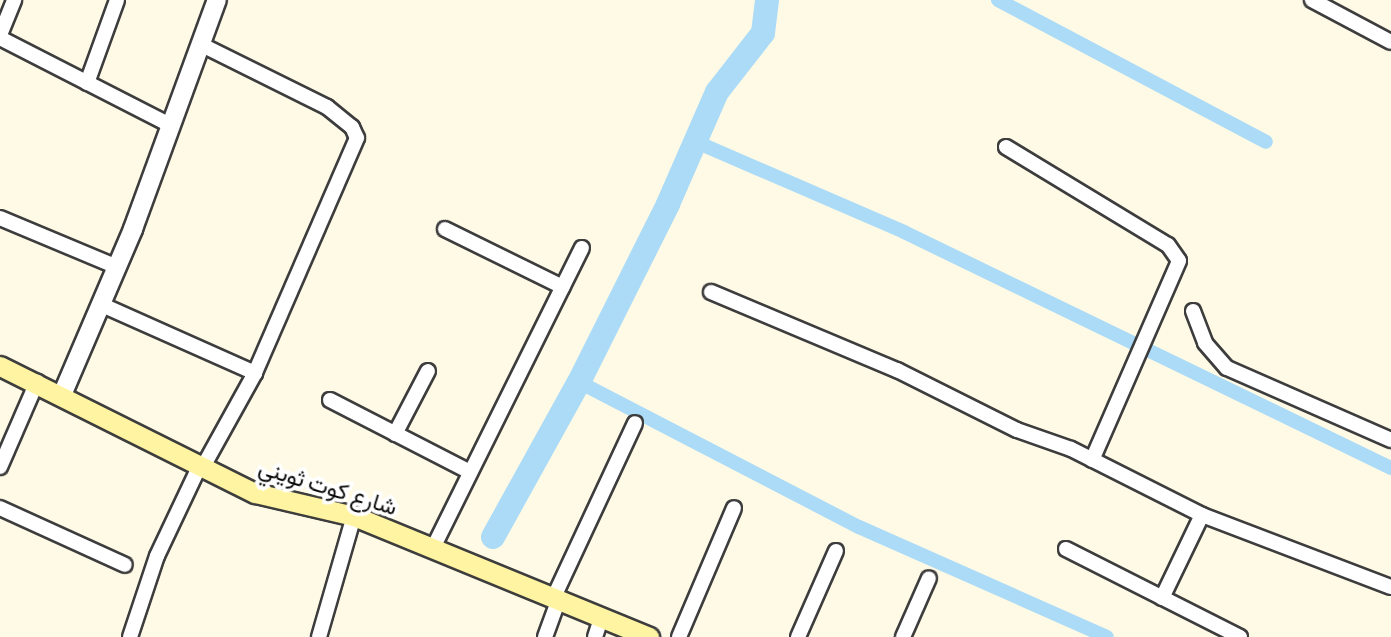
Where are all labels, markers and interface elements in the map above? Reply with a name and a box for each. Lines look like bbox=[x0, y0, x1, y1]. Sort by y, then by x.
street label: شارع كوت ثويني bbox=[256, 453, 400, 521]

